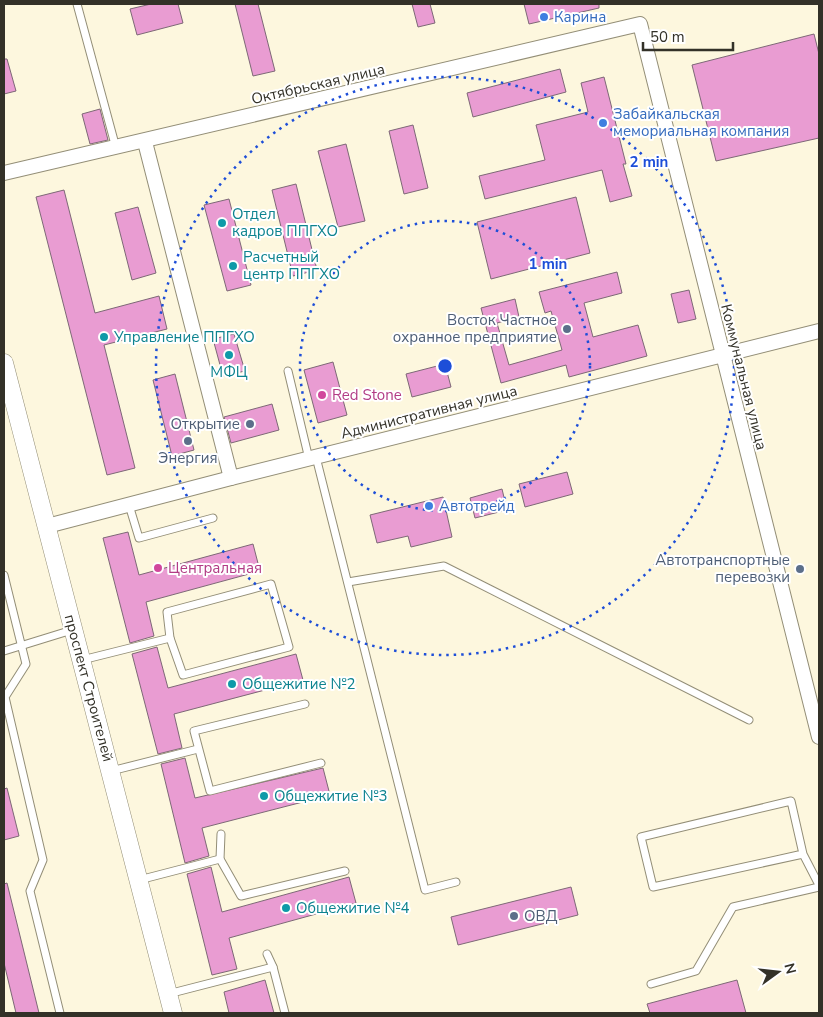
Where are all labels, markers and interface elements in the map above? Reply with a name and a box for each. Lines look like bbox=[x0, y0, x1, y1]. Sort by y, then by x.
place label: Карина bbox=[554, 7, 606, 27]
marker: Карина bbox=[538, 11, 550, 23]
scale bar bbox=[643, 20, 733, 52]
text: 50 m bbox=[650, 27, 685, 47]
street label: Октябрьская улица bbox=[249, 59, 387, 109]
place label: Забайкальская мемориальная компания bbox=[613, 104, 789, 141]
marker: Забайкальская мемориальная компания bbox=[597, 117, 609, 129]
text: 2 min bbox=[630, 152, 668, 172]
place label: Отдел кадров ППГХО bbox=[232, 204, 338, 241]
marker: Отдел кадров ППГХО bbox=[216, 217, 228, 229]
place label: Расчетный центр ППГХО bbox=[243, 247, 340, 284]
text: 1 min bbox=[529, 254, 567, 274]
marker: Расчетный центр ППГХО bbox=[227, 260, 239, 272]
street label: Коммунальная улица bbox=[716, 302, 772, 452]
place label: Восток Частное охранное предприятие bbox=[393, 310, 557, 347]
marker: Восток Частное охранное предприятие bbox=[561, 323, 573, 335]
place label: Управление ППГХО bbox=[113, 327, 255, 347]
marker: Управление ППГХО bbox=[98, 331, 110, 343]
marker: МФЦ bbox=[223, 349, 235, 361]
centre of rings bbox=[436, 357, 454, 375]
place label: МФЦ bbox=[210, 362, 248, 382]
street label: Административная улица bbox=[339, 380, 519, 444]
place label: Red Stone bbox=[332, 385, 402, 405]
marker: Red Stone bbox=[316, 389, 328, 401]
place label: Открытие bbox=[171, 414, 240, 434]
marker: Открытие bbox=[244, 418, 256, 430]
marker: Энергия bbox=[182, 435, 194, 447]
place label: Энергия bbox=[158, 448, 218, 468]
place label: Автотрейд bbox=[439, 496, 515, 516]
marker: Автотрейд bbox=[423, 500, 435, 512]
place label: Автотранспортные перевозки bbox=[655, 550, 790, 587]
place label: Центральная bbox=[168, 558, 262, 578]
marker: Центральная bbox=[152, 562, 164, 574]
marker: Автотранспортные перевозки bbox=[794, 563, 806, 575]
street label: проспект Строителей bbox=[60, 612, 118, 764]
place label: Общежитие №2 bbox=[242, 674, 356, 694]
marker: Общежитие №2 bbox=[226, 678, 238, 690]
place label: Общежитие №3 bbox=[274, 786, 388, 806]
marker: Общежитие №3 bbox=[258, 790, 270, 802]
place label: Общежитие №4 bbox=[296, 898, 410, 918]
marker: Общежитие №4 bbox=[280, 902, 292, 914]
place label: ОВД bbox=[524, 906, 558, 926]
marker: ОВД bbox=[508, 910, 520, 922]
north arrow bbox=[753, 947, 803, 997]
text: N bbox=[780, 961, 801, 976]

